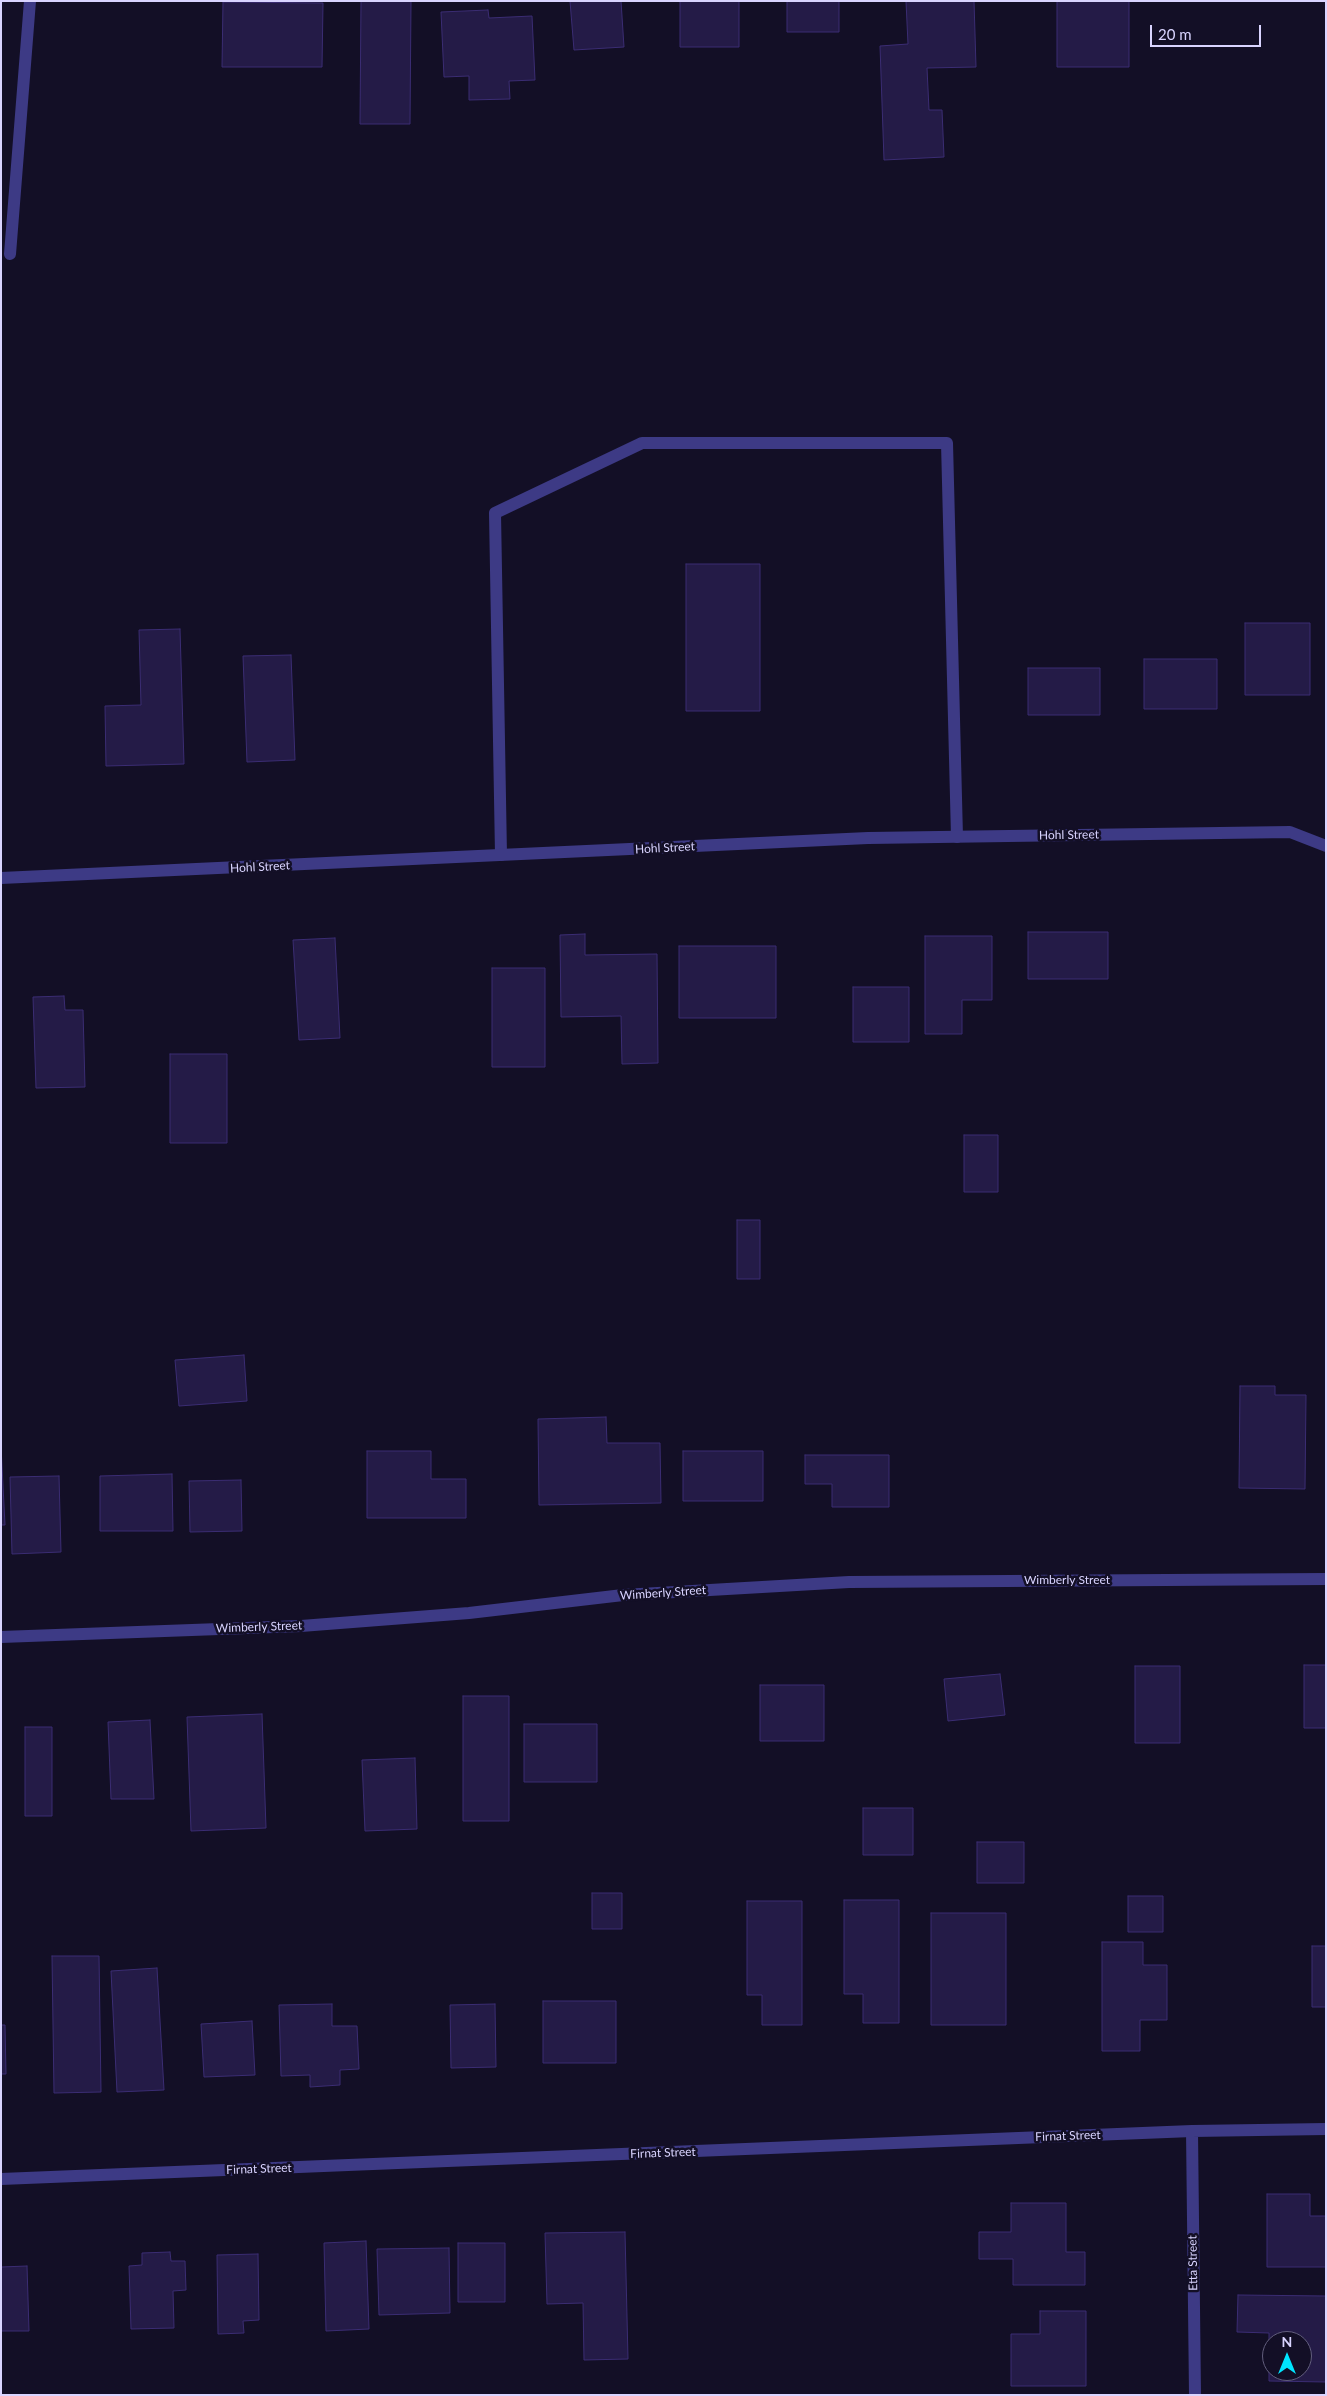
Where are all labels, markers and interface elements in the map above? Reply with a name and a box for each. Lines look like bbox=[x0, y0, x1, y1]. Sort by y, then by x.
scale bar bbox=[1152, 15, 1263, 47]
text: 20 m bbox=[1158, 25, 1192, 43]
street label: Hohl Street bbox=[1039, 827, 1099, 843]
street label: Hohl Street bbox=[635, 839, 695, 857]
street label: Hohl Street bbox=[230, 858, 290, 876]
street label: Wimberly Street bbox=[1024, 1573, 1110, 1587]
street label: Wimberly Street bbox=[619, 1583, 707, 1603]
street label: Wimberly Street bbox=[216, 1618, 302, 1636]
street label: Firnat Street bbox=[1035, 2128, 1101, 2144]
street label: Firnat Street bbox=[630, 2145, 696, 2161]
street label: Firnat Street bbox=[226, 2161, 292, 2177]
street label: Etta Street bbox=[1185, 2235, 1201, 2291]
north arrow bbox=[1262, 2331, 1312, 2381]
text: N bbox=[1282, 2333, 1292, 2350]

